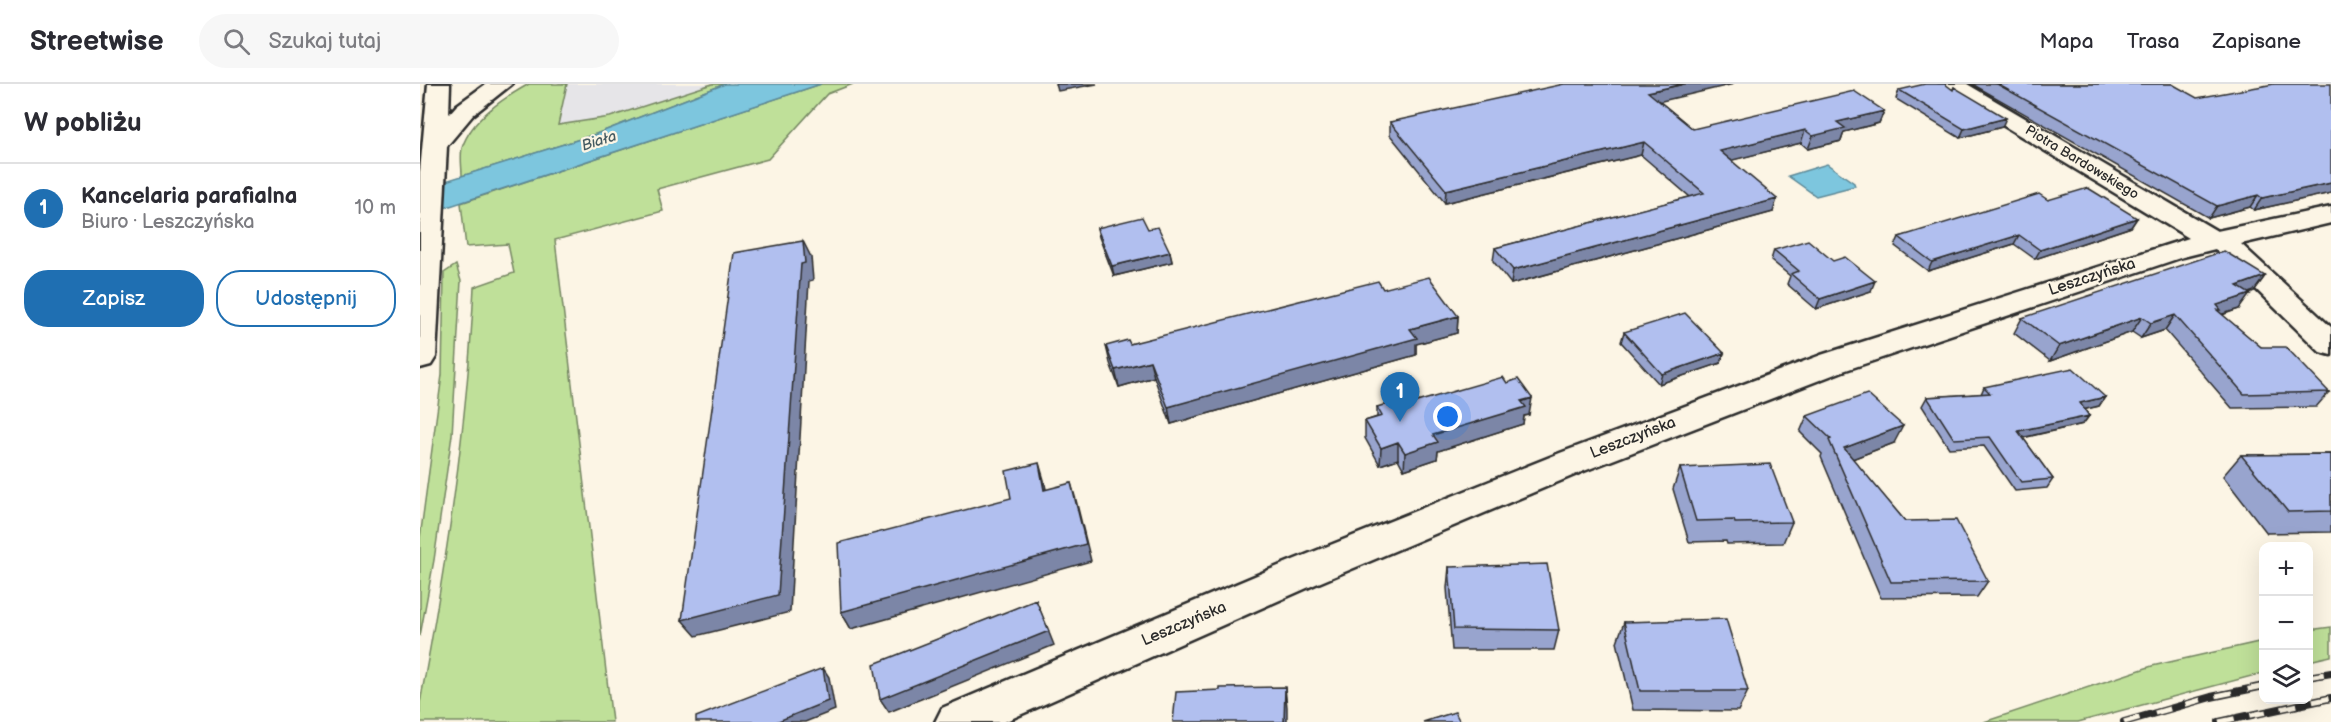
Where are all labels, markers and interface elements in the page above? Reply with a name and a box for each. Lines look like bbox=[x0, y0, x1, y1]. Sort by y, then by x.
search box bbox=[199, 14, 619, 68]
text: Streetwise bbox=[30, 25, 163, 58]
icon: search bbox=[220, 25, 253, 58]
text: Szukaj tutaj bbox=[268, 28, 381, 55]
text: Mapa bbox=[2040, 29, 2094, 54]
text: Trasa bbox=[2127, 29, 2180, 54]
text: Zapisane bbox=[2213, 29, 2301, 54]
text: W pobliżu bbox=[24, 108, 142, 139]
street label: Piotra Bardowskiego bbox=[2022, 121, 2142, 203]
water label: Biała bbox=[579, 126, 619, 156]
text: Kancelaria parafialna bbox=[81, 183, 297, 210]
text: 1 bbox=[39, 196, 48, 220]
text: 10 m bbox=[355, 196, 396, 220]
text: Biuro · Leszczyńska bbox=[81, 210, 254, 234]
street label: Leszczyńska bbox=[2046, 254, 2138, 300]
button: Zapisz bbox=[24, 270, 204, 327]
button: Udostępnij bbox=[216, 270, 396, 327]
pin: 1 bbox=[1380, 372, 1420, 422]
your location bbox=[1433, 402, 1462, 431]
street label: Leszczyńska bbox=[1587, 413, 1679, 463]
map controls bbox=[2259, 542, 2313, 704]
button: + bbox=[2259, 542, 2313, 596]
button: − bbox=[2259, 596, 2313, 650]
street label: Leszczyńska bbox=[1139, 598, 1229, 650]
button: layers bbox=[2259, 650, 2313, 704]

